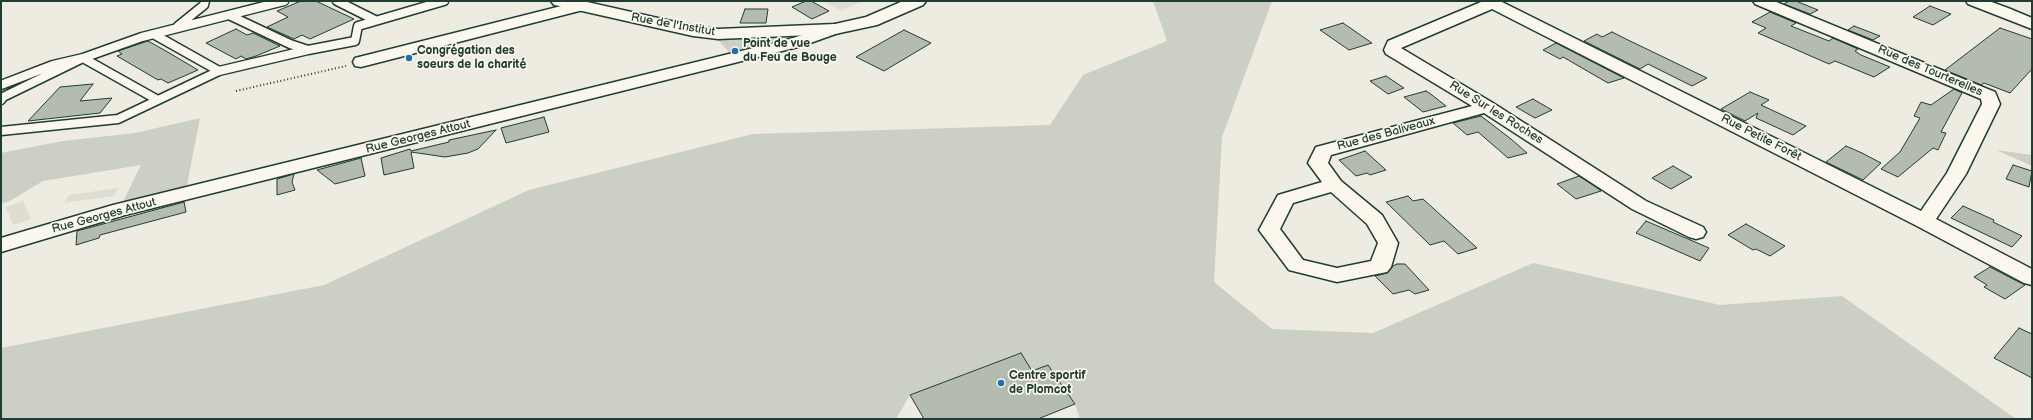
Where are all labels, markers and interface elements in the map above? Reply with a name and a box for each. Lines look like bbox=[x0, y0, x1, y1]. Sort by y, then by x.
street label: Rue de l'Institut bbox=[630, 11, 716, 39]
place label: Point de vue du Feu de Bouge bbox=[743, 37, 837, 65]
street label: Rue des Tourterelles bbox=[1875, 42, 1985, 100]
place label: Congrégation des soeurs de la charité bbox=[417, 44, 526, 72]
marker: Point de vue du Feu de Bouge bbox=[730, 46, 740, 56]
marker: Congrégation des soeurs de la charité bbox=[404, 53, 414, 63]
street label: Rue Sur les Roches bbox=[1447, 78, 1545, 148]
street label: Rue Petite Forêt bbox=[1718, 111, 1804, 165]
street label: Rue des Baliveaux bbox=[1336, 114, 1436, 154]
street label: Rue Georges Attout bbox=[364, 117, 472, 157]
street label: Rue Georges Attout bbox=[50, 195, 158, 237]
place label: Centre sportif de Plomcot bbox=[1009, 369, 1086, 397]
marker: Centre sportif de Plomcot bbox=[996, 378, 1006, 388]

